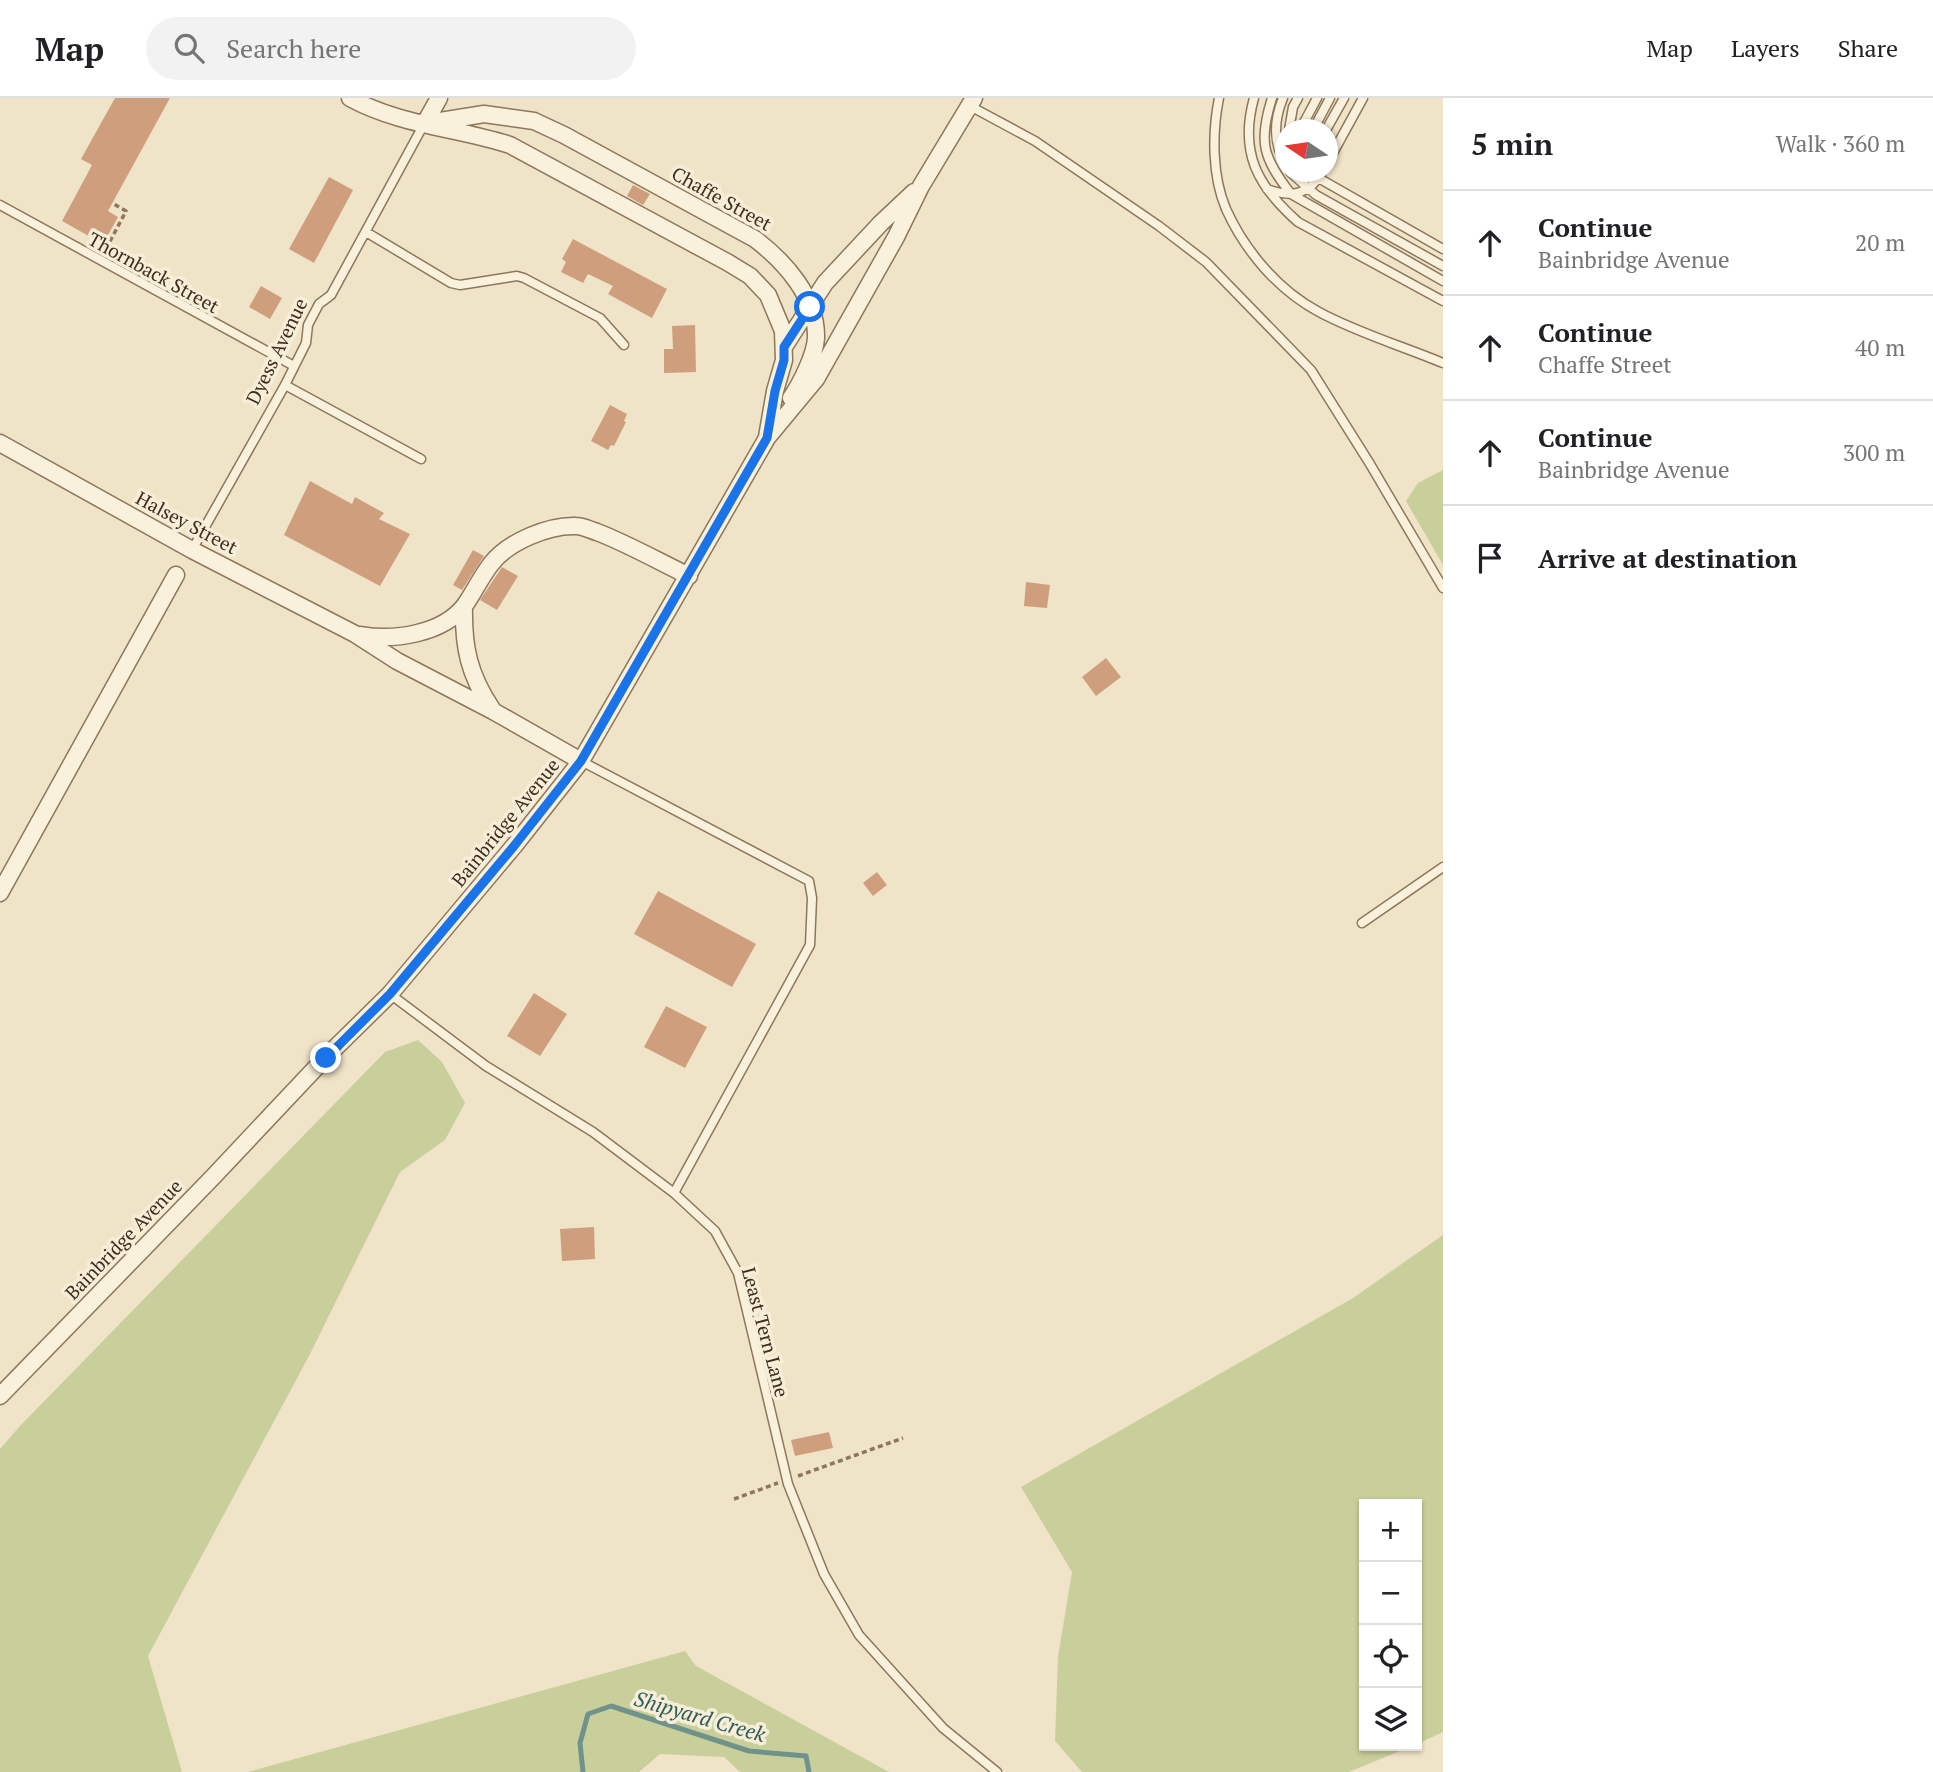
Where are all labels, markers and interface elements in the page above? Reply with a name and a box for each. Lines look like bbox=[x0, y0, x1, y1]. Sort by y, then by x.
search box bbox=[146, 17, 636, 80]
text: Map bbox=[35, 27, 104, 70]
icon: search bbox=[170, 29, 208, 67]
text: Search here bbox=[226, 31, 361, 65]
text: Map bbox=[1646, 32, 1693, 64]
text: Layers bbox=[1731, 32, 1800, 64]
text: Share bbox=[1838, 32, 1898, 64]
north arrow bbox=[1275, 119, 1338, 182]
text: 5 min bbox=[1471, 124, 1553, 164]
text: Walk · 360 m bbox=[1776, 128, 1905, 159]
street label: Chaffe Street bbox=[668, 160, 776, 236]
text: Continue bbox=[1538, 210, 1652, 244]
icon: ahead bbox=[1471, 224, 1509, 262]
street label: Thornback Street bbox=[84, 226, 224, 318]
text: 20 m bbox=[1855, 227, 1905, 258]
text: Bainbridge Avenue bbox=[1538, 244, 1730, 275]
route start bbox=[794, 291, 825, 322]
street label: Dyess Avenue bbox=[240, 294, 312, 408]
text: Continue bbox=[1538, 315, 1652, 349]
icon: ahead bbox=[1471, 329, 1509, 367]
text: 40 m bbox=[1855, 332, 1905, 363]
text: Chaffe Street bbox=[1538, 349, 1672, 380]
text: Continue bbox=[1538, 420, 1652, 454]
icon: ahead bbox=[1471, 434, 1509, 472]
text: 300 m bbox=[1843, 437, 1905, 468]
text: Bainbridge Avenue bbox=[1538, 454, 1730, 485]
street label: Halsey Street bbox=[132, 485, 242, 559]
icon: arrive bbox=[1471, 539, 1509, 577]
text: Arrive at destination bbox=[1538, 541, 1797, 575]
street label: Bainbridge Avenue bbox=[446, 753, 564, 891]
route end bbox=[310, 1042, 341, 1073]
street label: Bainbridge Avenue bbox=[59, 1173, 187, 1305]
street label: Least Tern Lane bbox=[737, 1264, 795, 1400]
map controls bbox=[1359, 1499, 1422, 1751]
button: + bbox=[1359, 1499, 1422, 1562]
button: − bbox=[1359, 1562, 1422, 1625]
button: locate bbox=[1359, 1625, 1422, 1688]
water label: Shipyard Creek bbox=[631, 1684, 770, 1748]
button: layers bbox=[1359, 1688, 1422, 1751]

